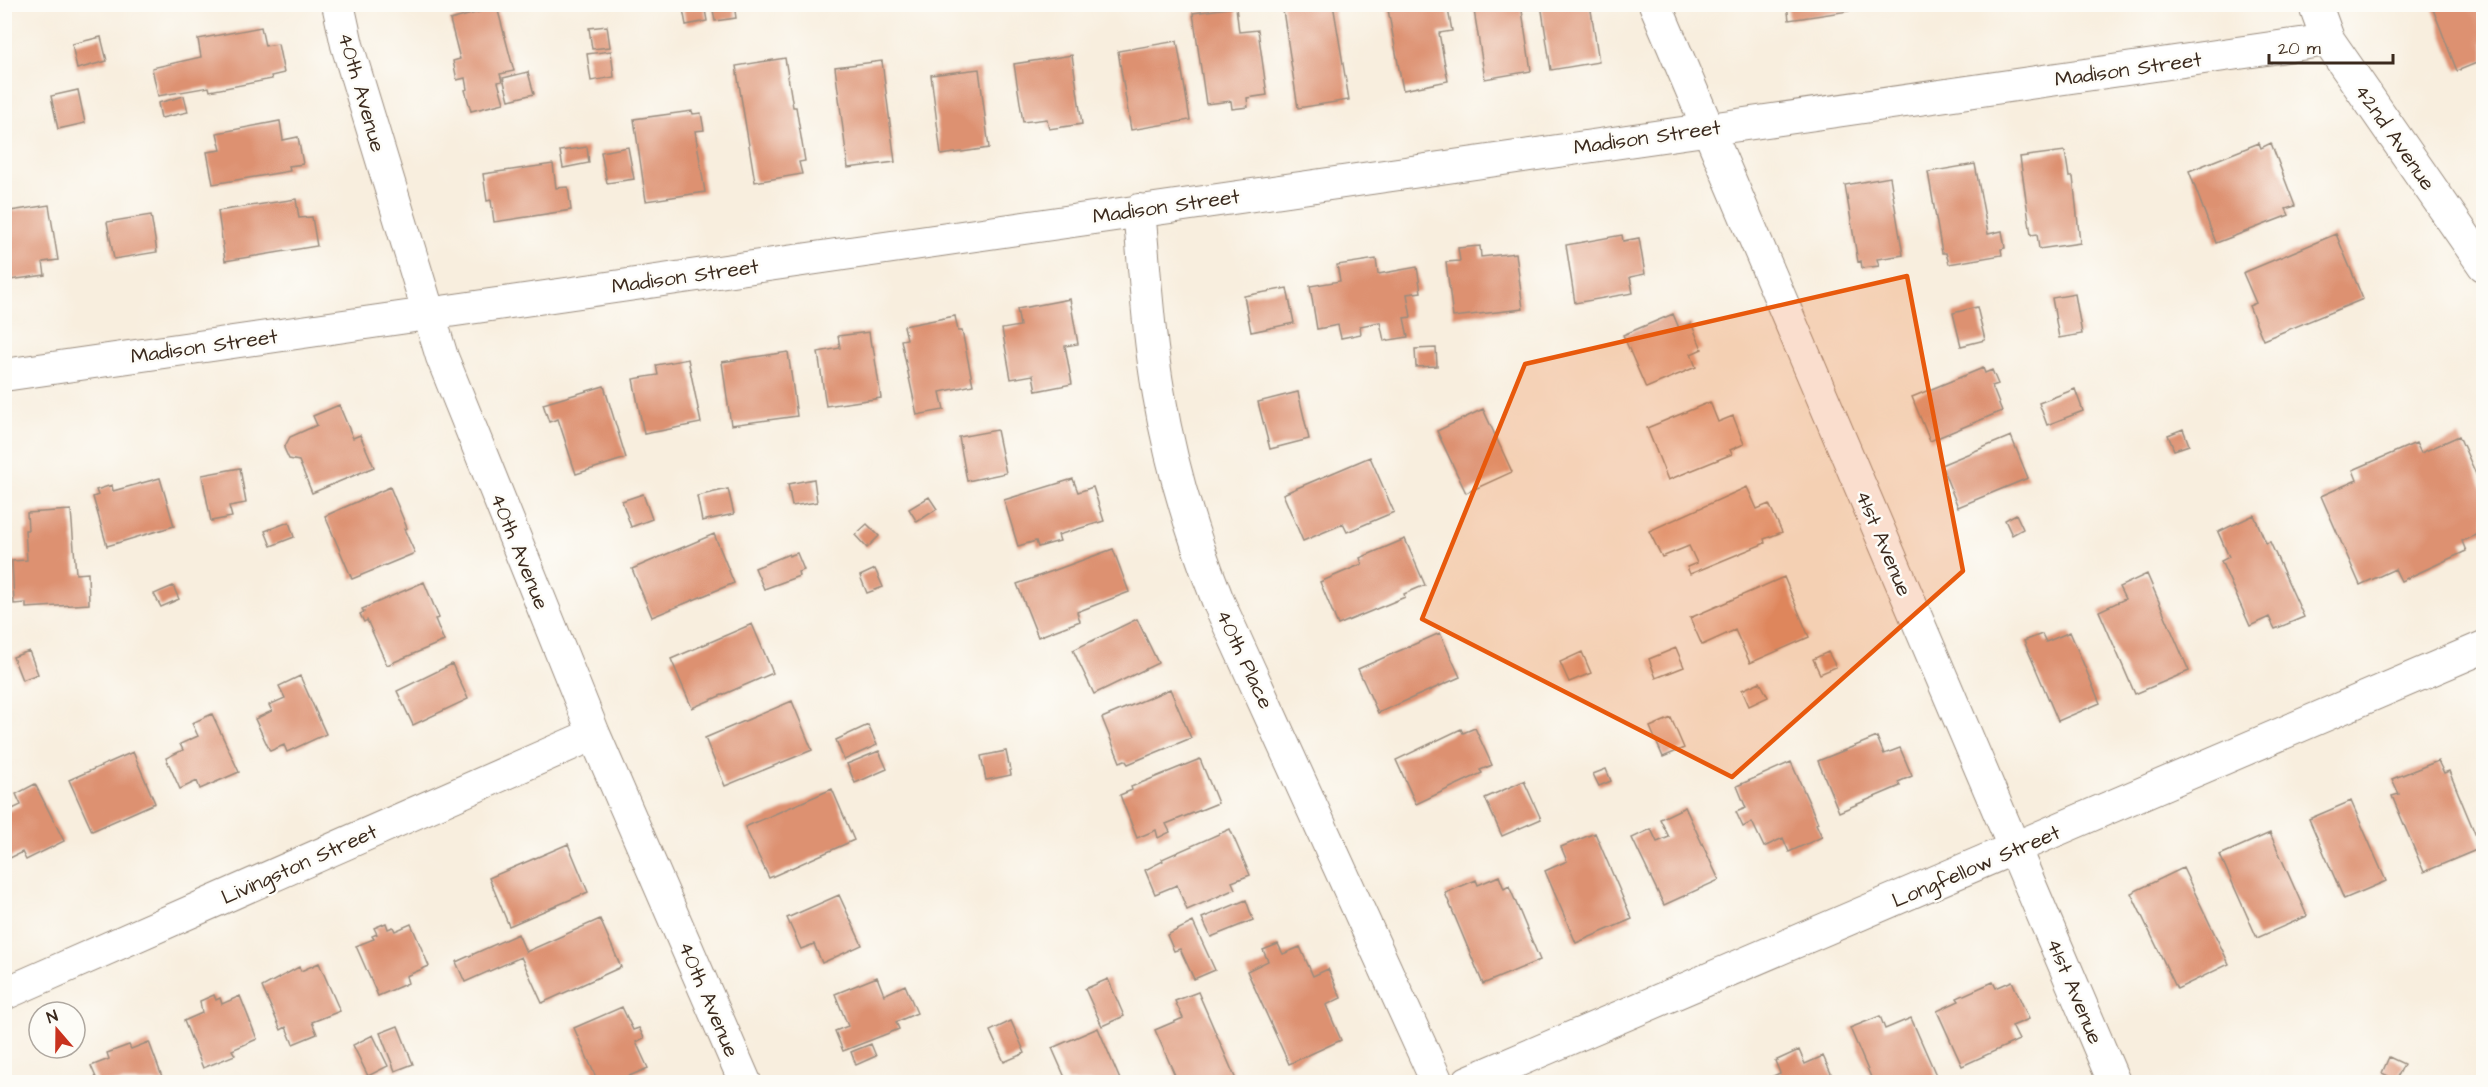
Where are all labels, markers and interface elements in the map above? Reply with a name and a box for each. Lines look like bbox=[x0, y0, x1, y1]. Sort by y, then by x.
scale bar bbox=[2269, 27, 2394, 65]
street label: 40th Avenue bbox=[331, 29, 392, 155]
text: 20 m bbox=[2278, 36, 2321, 61]
street label: Madison Street bbox=[2053, 45, 2204, 94]
street label: 42nd Avenue bbox=[2347, 78, 2442, 196]
street label: Madison Street bbox=[1572, 113, 1723, 162]
street label: Madison Street bbox=[1091, 182, 1242, 231]
street label: Madison Street bbox=[610, 252, 761, 301]
street label: Madison Street bbox=[129, 322, 280, 371]
street label: 41st Avenue bbox=[1848, 486, 1919, 601]
street label: 40th Avenue bbox=[483, 489, 556, 614]
street label: 40th Place bbox=[1209, 605, 1280, 714]
street label: Livingston Street bbox=[217, 817, 383, 914]
street label: Longfellow Street bbox=[1888, 818, 2066, 917]
street label: 41st Avenue bbox=[2039, 934, 2110, 1049]
street label: 40th Avenue bbox=[671, 937, 746, 1062]
north arrow bbox=[27, 1000, 87, 1060]
text: N bbox=[44, 1005, 61, 1029]

